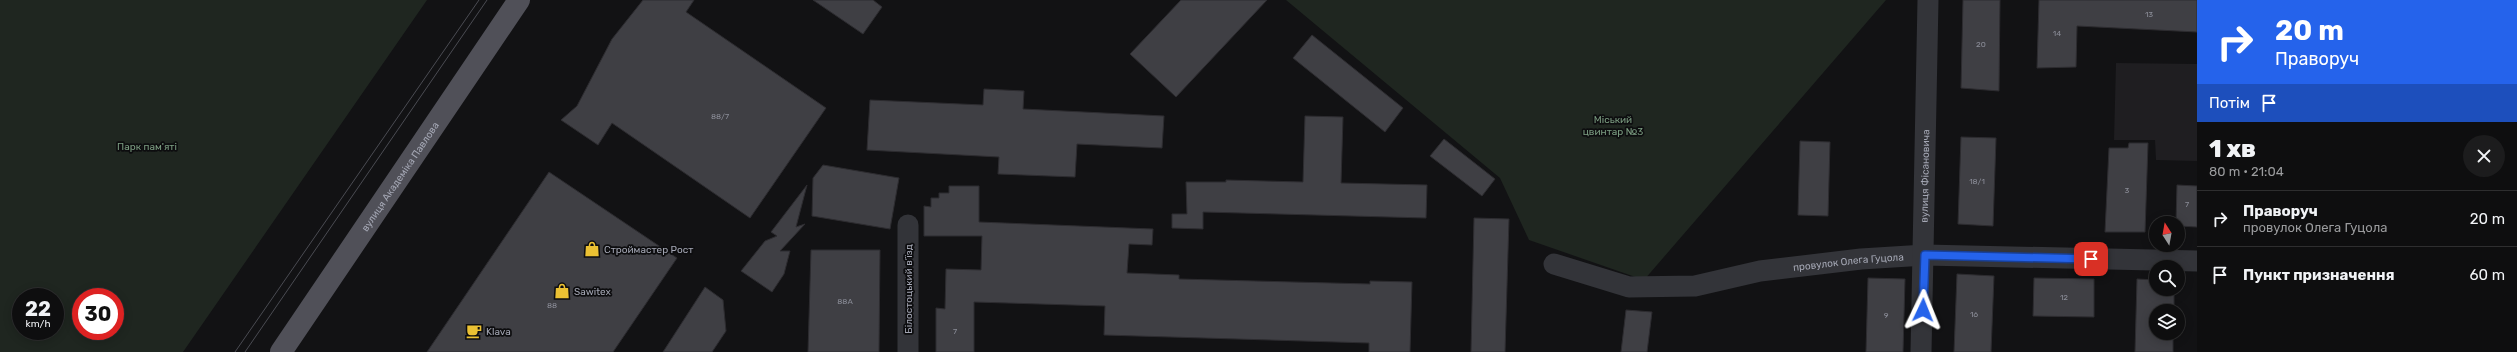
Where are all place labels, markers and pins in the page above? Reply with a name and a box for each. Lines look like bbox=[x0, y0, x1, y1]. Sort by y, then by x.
shop icon: Строймастер Рост bbox=[583, 240, 601, 258]
pin bbox=[2074, 242, 2108, 276]
place label: Строймастер Рост bbox=[604, 244, 693, 256]
shop icon: Sawitex bbox=[553, 282, 571, 300]
place label: Sawitex bbox=[574, 286, 612, 298]
cafe icon: Klava bbox=[465, 322, 483, 340]
place label: Klava bbox=[486, 326, 511, 338]

